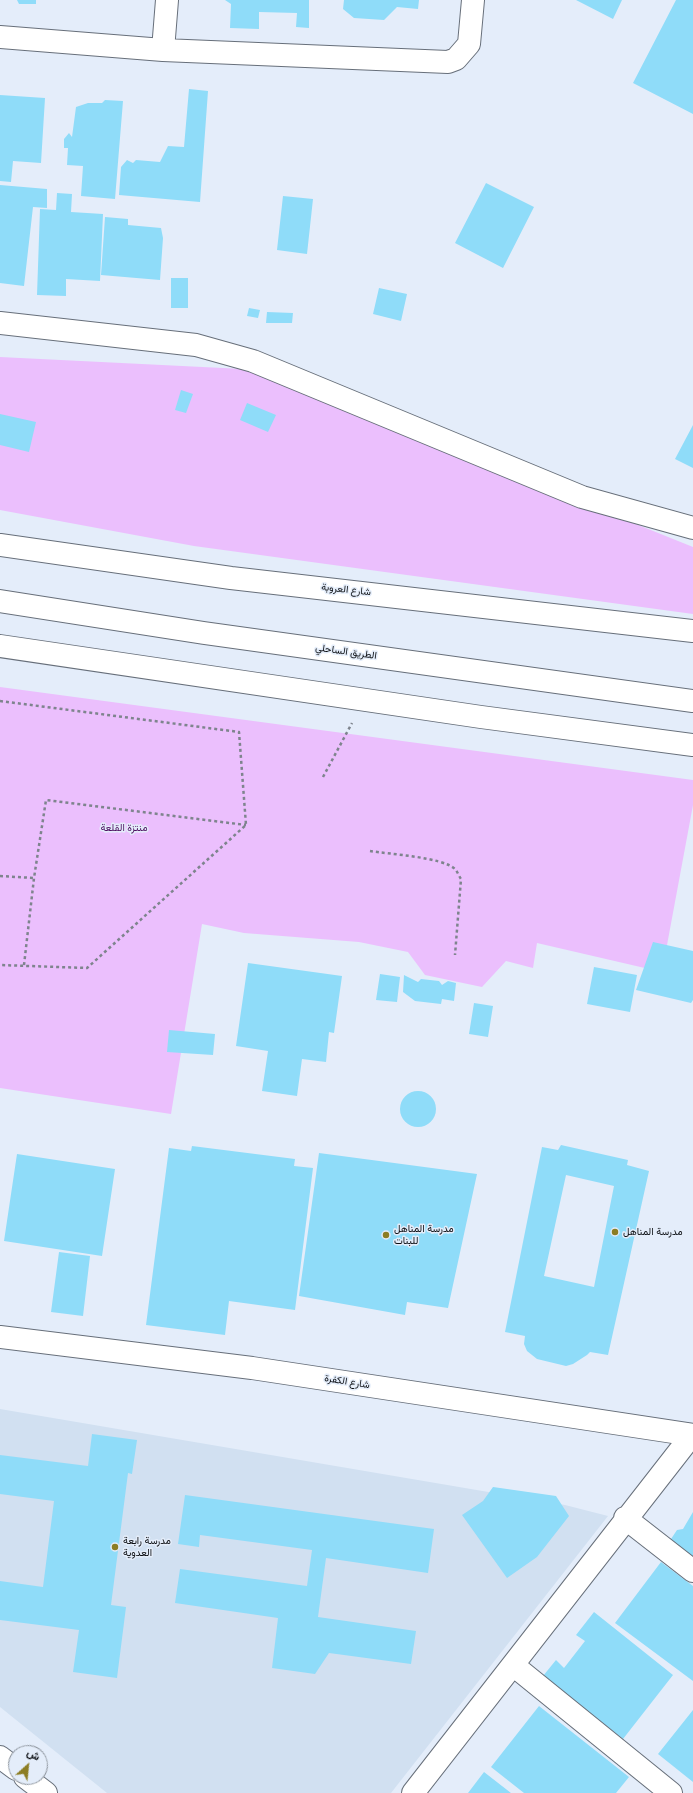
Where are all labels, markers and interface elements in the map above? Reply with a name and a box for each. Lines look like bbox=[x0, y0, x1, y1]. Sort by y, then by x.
street label: شارع العروبة bbox=[321, 581, 371, 599]
street label: الطريق الساحلي bbox=[315, 642, 377, 662]
park label: منتزة القلعة bbox=[100, 822, 148, 834]
place label: مدرسة المناهل للبنات bbox=[394, 1223, 454, 1246]
place label: مدرسة المناهل bbox=[623, 1226, 683, 1238]
marker: مدرسة المناهل bbox=[610, 1227, 620, 1237]
marker: مدرسة المناهل للبنات bbox=[381, 1230, 391, 1240]
street label: شارع الكفرة bbox=[323, 1372, 371, 1392]
place label: مدرسة رابعة العدوية bbox=[123, 1535, 171, 1558]
marker: مدرسة رابعة العدوية bbox=[110, 1542, 120, 1552]
north arrow bbox=[8, 1745, 48, 1785]
text: ش bbox=[24, 1746, 42, 1764]

